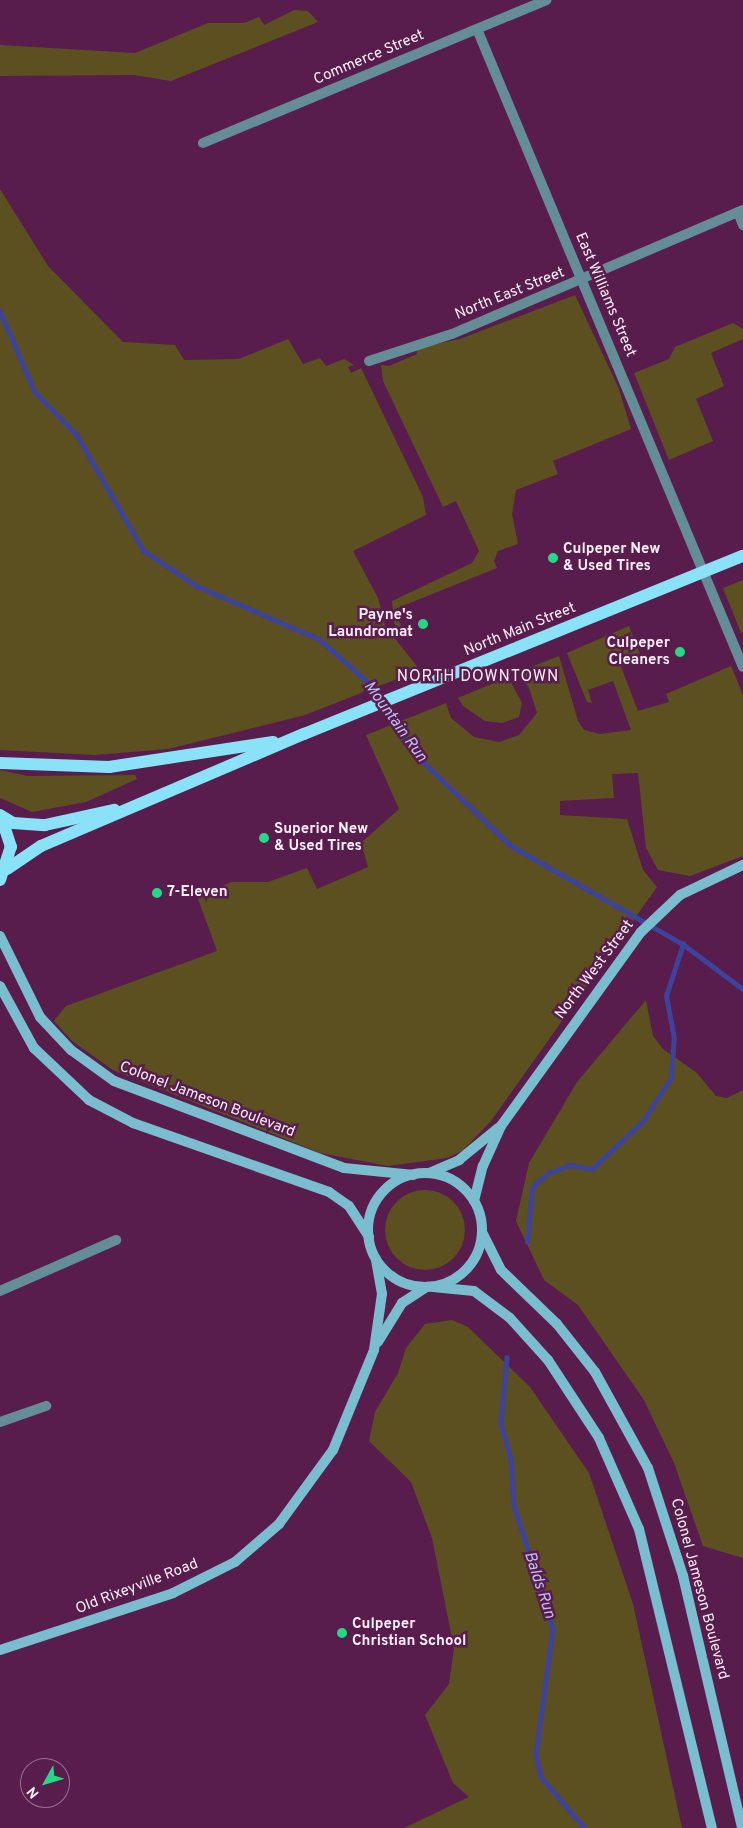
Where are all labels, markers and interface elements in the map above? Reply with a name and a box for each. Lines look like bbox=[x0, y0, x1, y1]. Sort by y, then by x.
street label: Commerce Street bbox=[311, 27, 427, 89]
street label: East Williams Street bbox=[571, 230, 639, 360]
street label: North East Street bbox=[453, 264, 567, 324]
place label: Culpeper New & Used Tires bbox=[563, 540, 660, 575]
marker: Culpeper New & Used Tires bbox=[547, 552, 559, 564]
street label: North Main Street bbox=[461, 599, 579, 661]
place label: Payne's Laundromat bbox=[328, 606, 413, 641]
marker: Payne's Laundromat bbox=[417, 618, 429, 630]
place label: Culpeper Cleaners bbox=[607, 634, 670, 669]
marker: Culpeper Cleaners bbox=[674, 646, 686, 658]
district label: NORTH DOWNTOWN bbox=[395, 667, 561, 687]
water label: Mountain Run bbox=[359, 678, 431, 766]
place label: Superior New & Used Tires bbox=[274, 820, 368, 855]
marker: Superior New & Used Tires bbox=[258, 832, 270, 844]
place label: 7-Eleven bbox=[167, 884, 228, 902]
marker: 7-Eleven bbox=[151, 887, 163, 899]
street label: North West Street bbox=[552, 917, 638, 1023]
street label: Colonel Jameson Boulevard bbox=[117, 1058, 297, 1142]
street label: Colonel Jameson Boulevard bbox=[666, 1497, 732, 1681]
water label: Balds Run bbox=[519, 1549, 559, 1621]
street label: Old Rixeyville Road bbox=[73, 1555, 201, 1619]
place label: Culpeper Christian School bbox=[352, 1615, 466, 1650]
marker: Culpeper Christian School bbox=[336, 1627, 348, 1639]
north arrow bbox=[20, 1758, 70, 1808]
text: N bbox=[24, 1783, 44, 1801]

